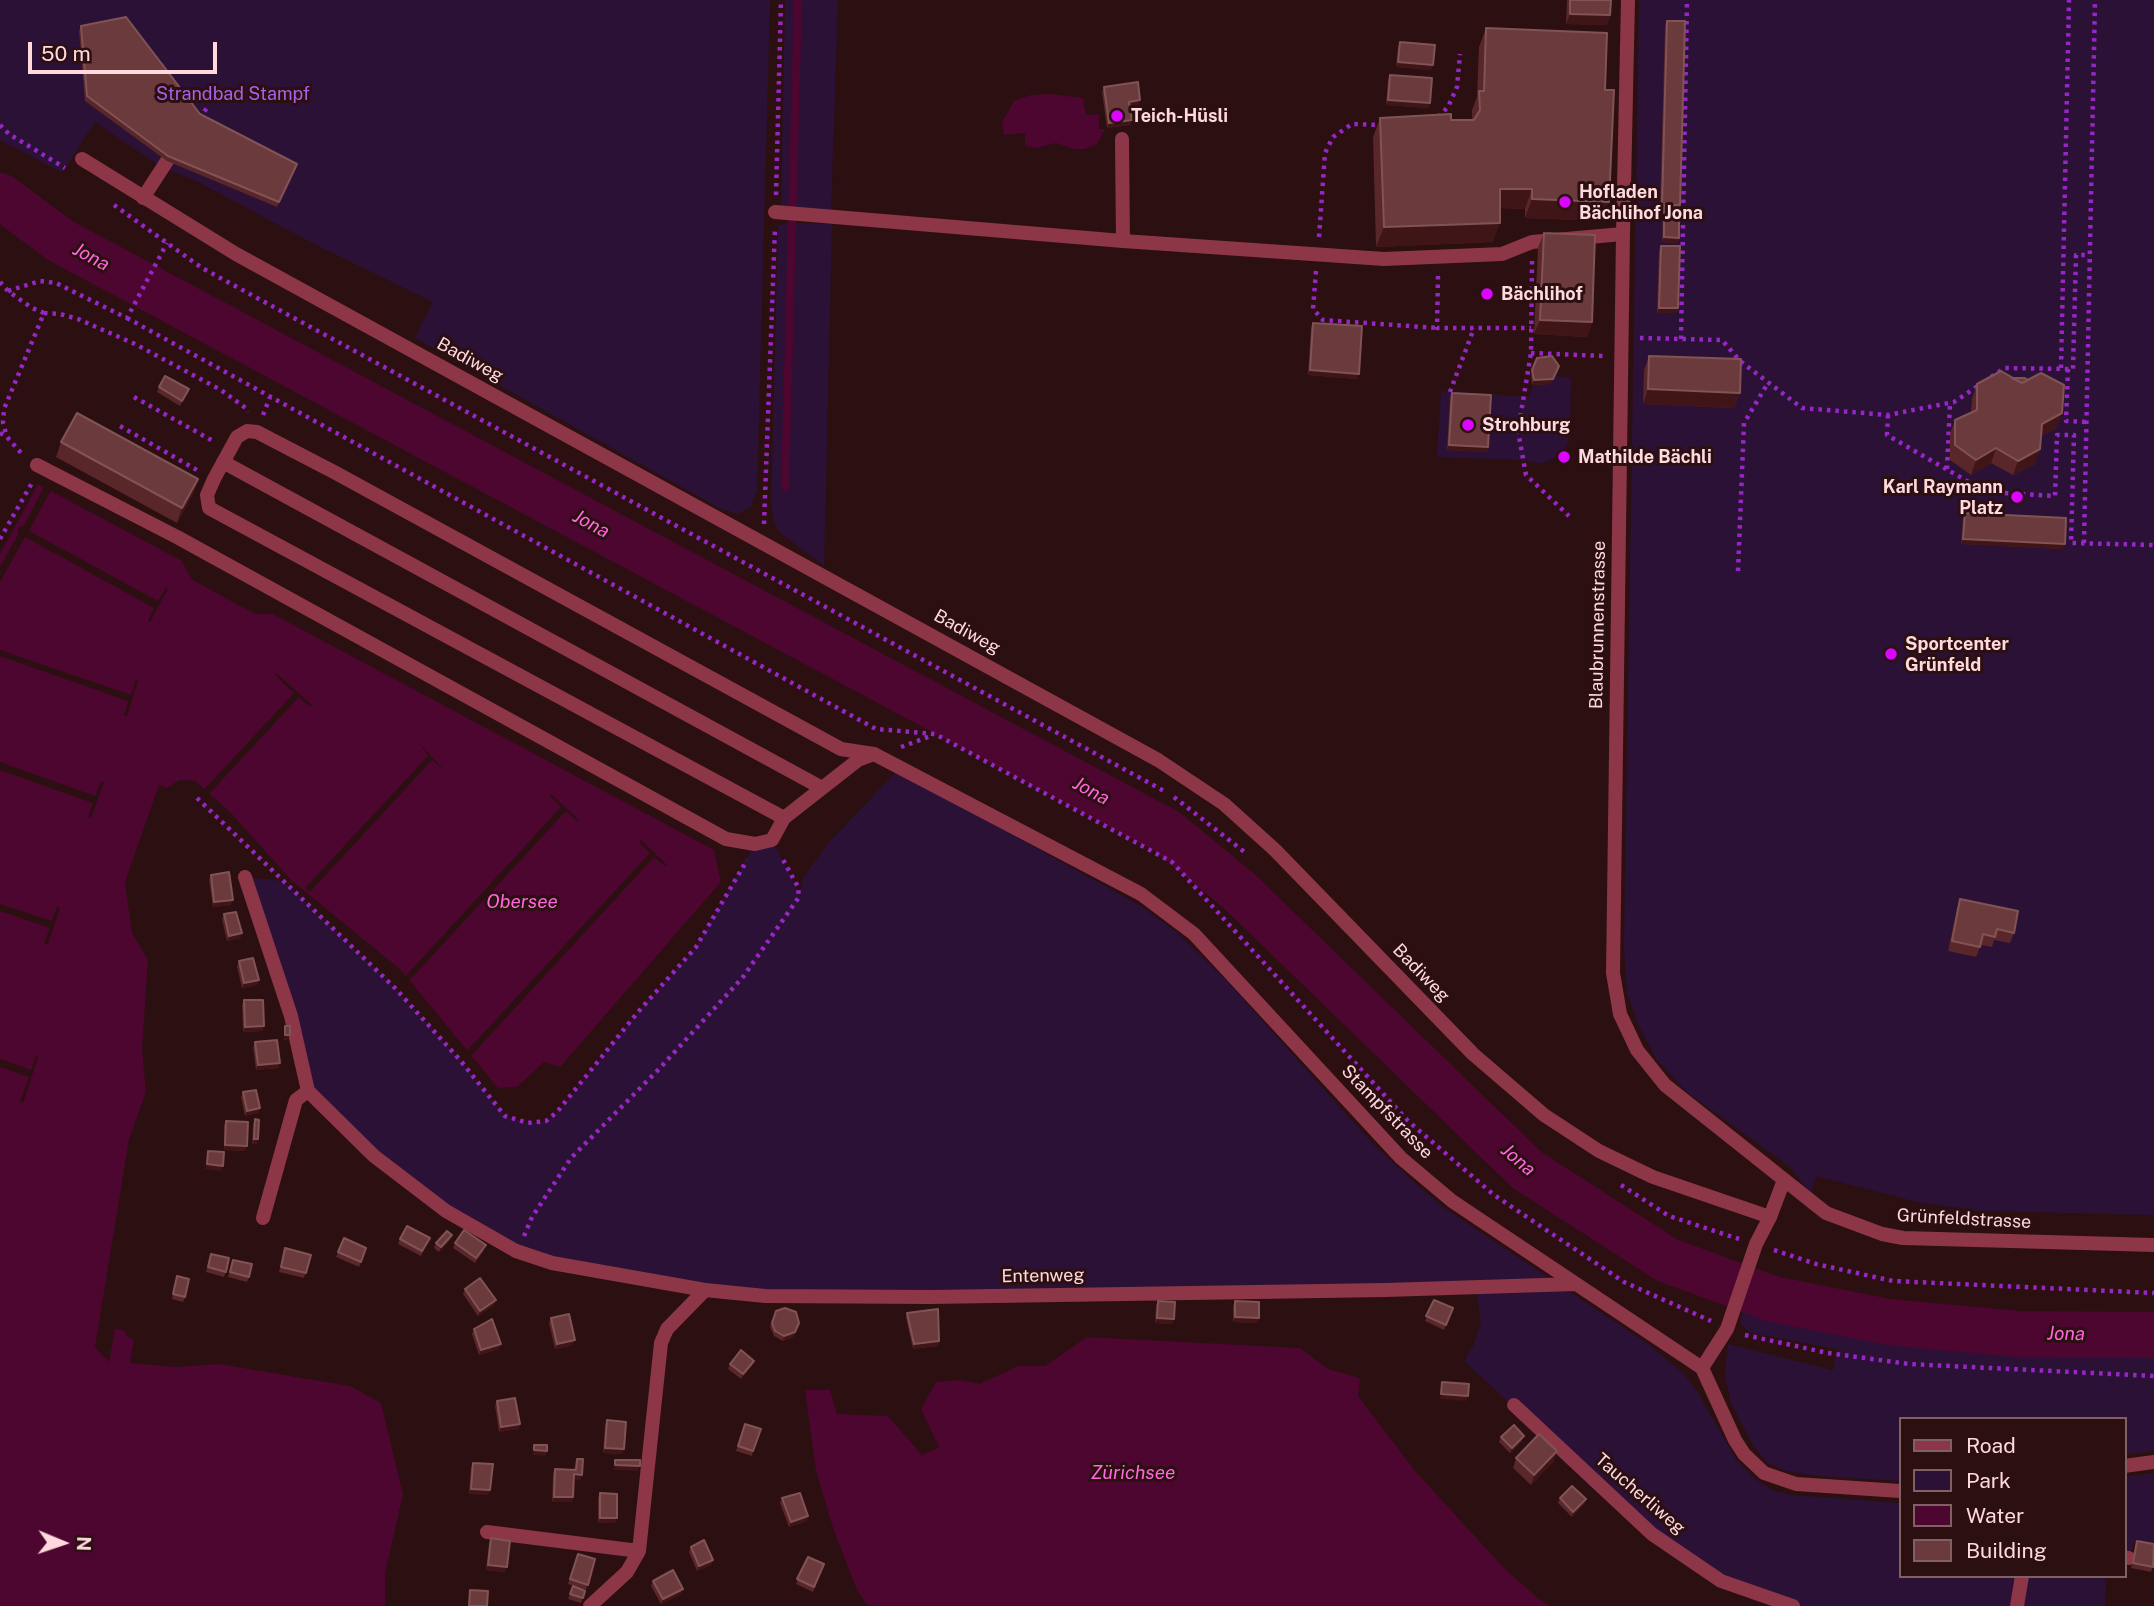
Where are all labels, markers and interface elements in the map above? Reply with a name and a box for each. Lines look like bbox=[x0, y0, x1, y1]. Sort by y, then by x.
scale bar bbox=[32, 28, 220, 72]
text: 50 m bbox=[41, 41, 91, 66]
park label: Strandbad Stampf bbox=[156, 83, 310, 105]
place label: Teich-Hüsli bbox=[1131, 105, 1228, 127]
marker: Teich-Hüsli bbox=[1109, 108, 1125, 124]
place label: Hofladen Bächlihof Jona bbox=[1579, 181, 1703, 224]
marker: Hofladen Bächlihof Jona bbox=[1557, 194, 1573, 210]
water label: Jona bbox=[69, 238, 113, 276]
place label: Bächlihof bbox=[1501, 283, 1583, 305]
marker: Bächlihof bbox=[1479, 286, 1495, 302]
street label: Badiweg bbox=[433, 333, 507, 387]
place label: Strohburg bbox=[1482, 414, 1570, 436]
marker: Strohburg bbox=[1460, 417, 1476, 433]
place label: Mathilde Bächli bbox=[1578, 446, 1712, 468]
marker: Mathilde Bächli bbox=[1556, 449, 1572, 465]
place label: Karl Raymann Platz bbox=[1883, 476, 2003, 518]
marker: Karl Raymann Platz bbox=[2009, 489, 2025, 505]
water label: Jona bbox=[569, 505, 613, 543]
street label: Blaubrunnenstrasse bbox=[1586, 541, 1610, 709]
street label: Badiweg bbox=[930, 605, 1004, 659]
place label: Sportcenter Grünfeld bbox=[1905, 633, 2009, 676]
marker: Sportcenter Grünfeld bbox=[1883, 646, 1899, 662]
water label: Jona bbox=[1069, 772, 1113, 810]
water label: Obersee bbox=[486, 891, 558, 913]
street label: Badiweg bbox=[1388, 939, 1454, 1007]
street label: Stampfstrasse bbox=[1337, 1060, 1437, 1164]
water label: Jona bbox=[1496, 1139, 1540, 1181]
street label: Grünfeldstrasse bbox=[1896, 1205, 2032, 1233]
street label: Entenweg bbox=[1001, 1264, 1085, 1288]
water label: Jona bbox=[2047, 1322, 2085, 1346]
legend bbox=[1898, 1417, 2126, 1578]
text: Road bbox=[1966, 1433, 2016, 1458]
street label: Taucherliweg bbox=[1591, 1449, 1689, 1539]
water label: Zürichsee bbox=[1091, 1462, 1175, 1484]
text: Park bbox=[1966, 1468, 2011, 1493]
text: Water bbox=[1966, 1503, 2024, 1528]
north arrow bbox=[28, 1508, 98, 1578]
text: N bbox=[73, 1536, 95, 1552]
text: Building bbox=[1966, 1538, 2047, 1563]

